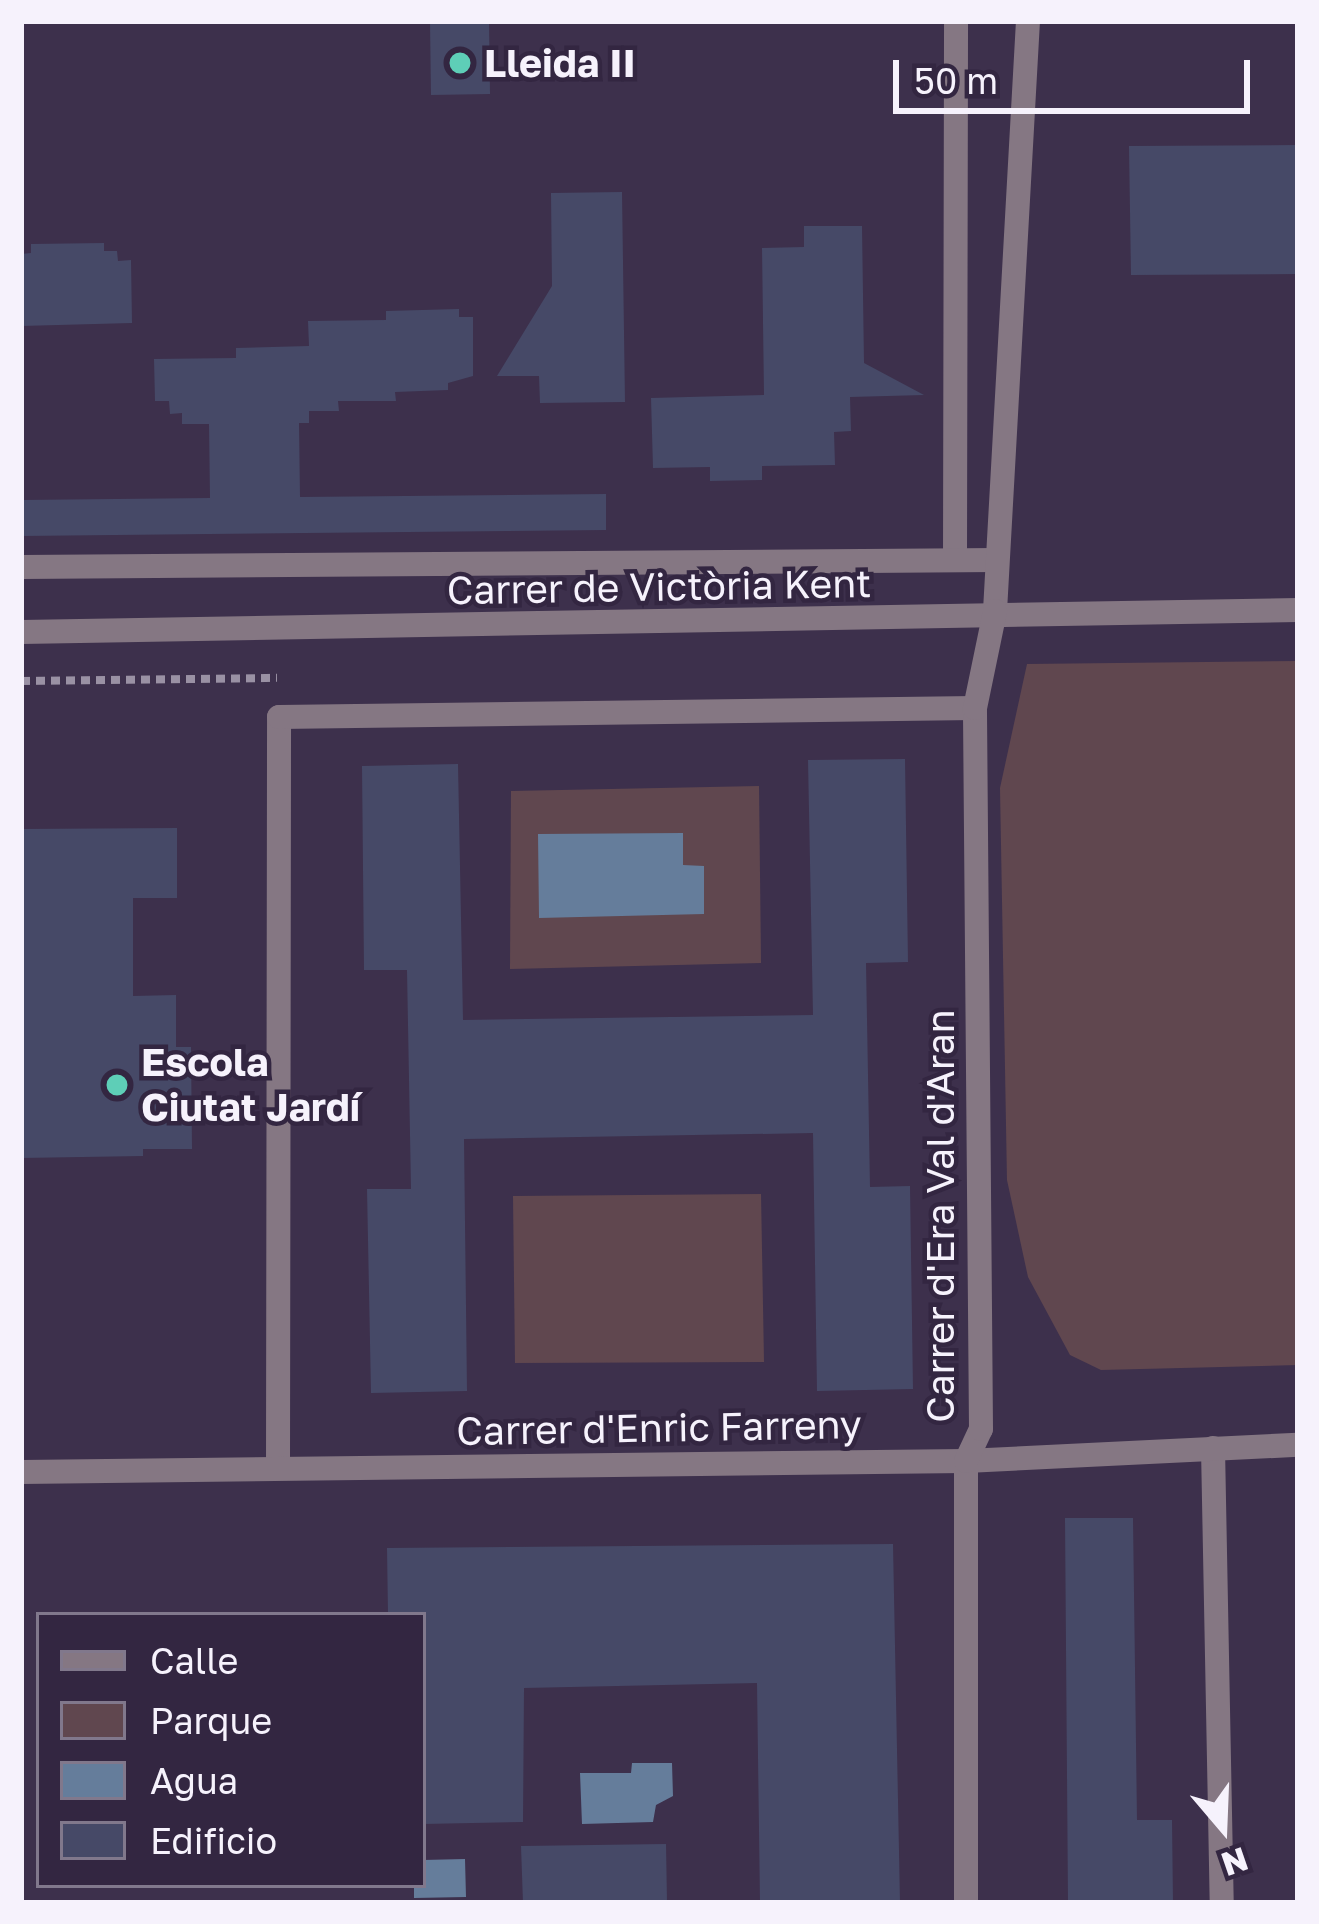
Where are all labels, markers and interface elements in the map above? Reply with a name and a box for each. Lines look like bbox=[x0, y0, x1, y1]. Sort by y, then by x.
scale bar bbox=[899, 36, 1256, 110]
place label: Lleida II bbox=[484, 40, 636, 86]
marker: Lleida II bbox=[447, 50, 473, 76]
text: 50 m bbox=[914, 59, 998, 102]
street label: Carrer de Victòria Kent bbox=[446, 560, 872, 614]
street label: Carrer d'Era Val d'Aran bbox=[917, 1009, 963, 1423]
place label: Escola Ciutat Jardí bbox=[141, 1040, 360, 1131]
marker: Escola Ciutat Jardí bbox=[104, 1072, 130, 1098]
street label: Carrer d'Enric Farreny bbox=[456, 1401, 862, 1455]
legend bbox=[36, 1612, 426, 1888]
text: Calle bbox=[150, 1639, 238, 1682]
text: Parque bbox=[150, 1699, 272, 1742]
text: Agua bbox=[150, 1759, 238, 1802]
north arrow bbox=[1163, 1768, 1283, 1888]
text: Edificio bbox=[150, 1819, 277, 1862]
text: N bbox=[1217, 1840, 1253, 1885]

